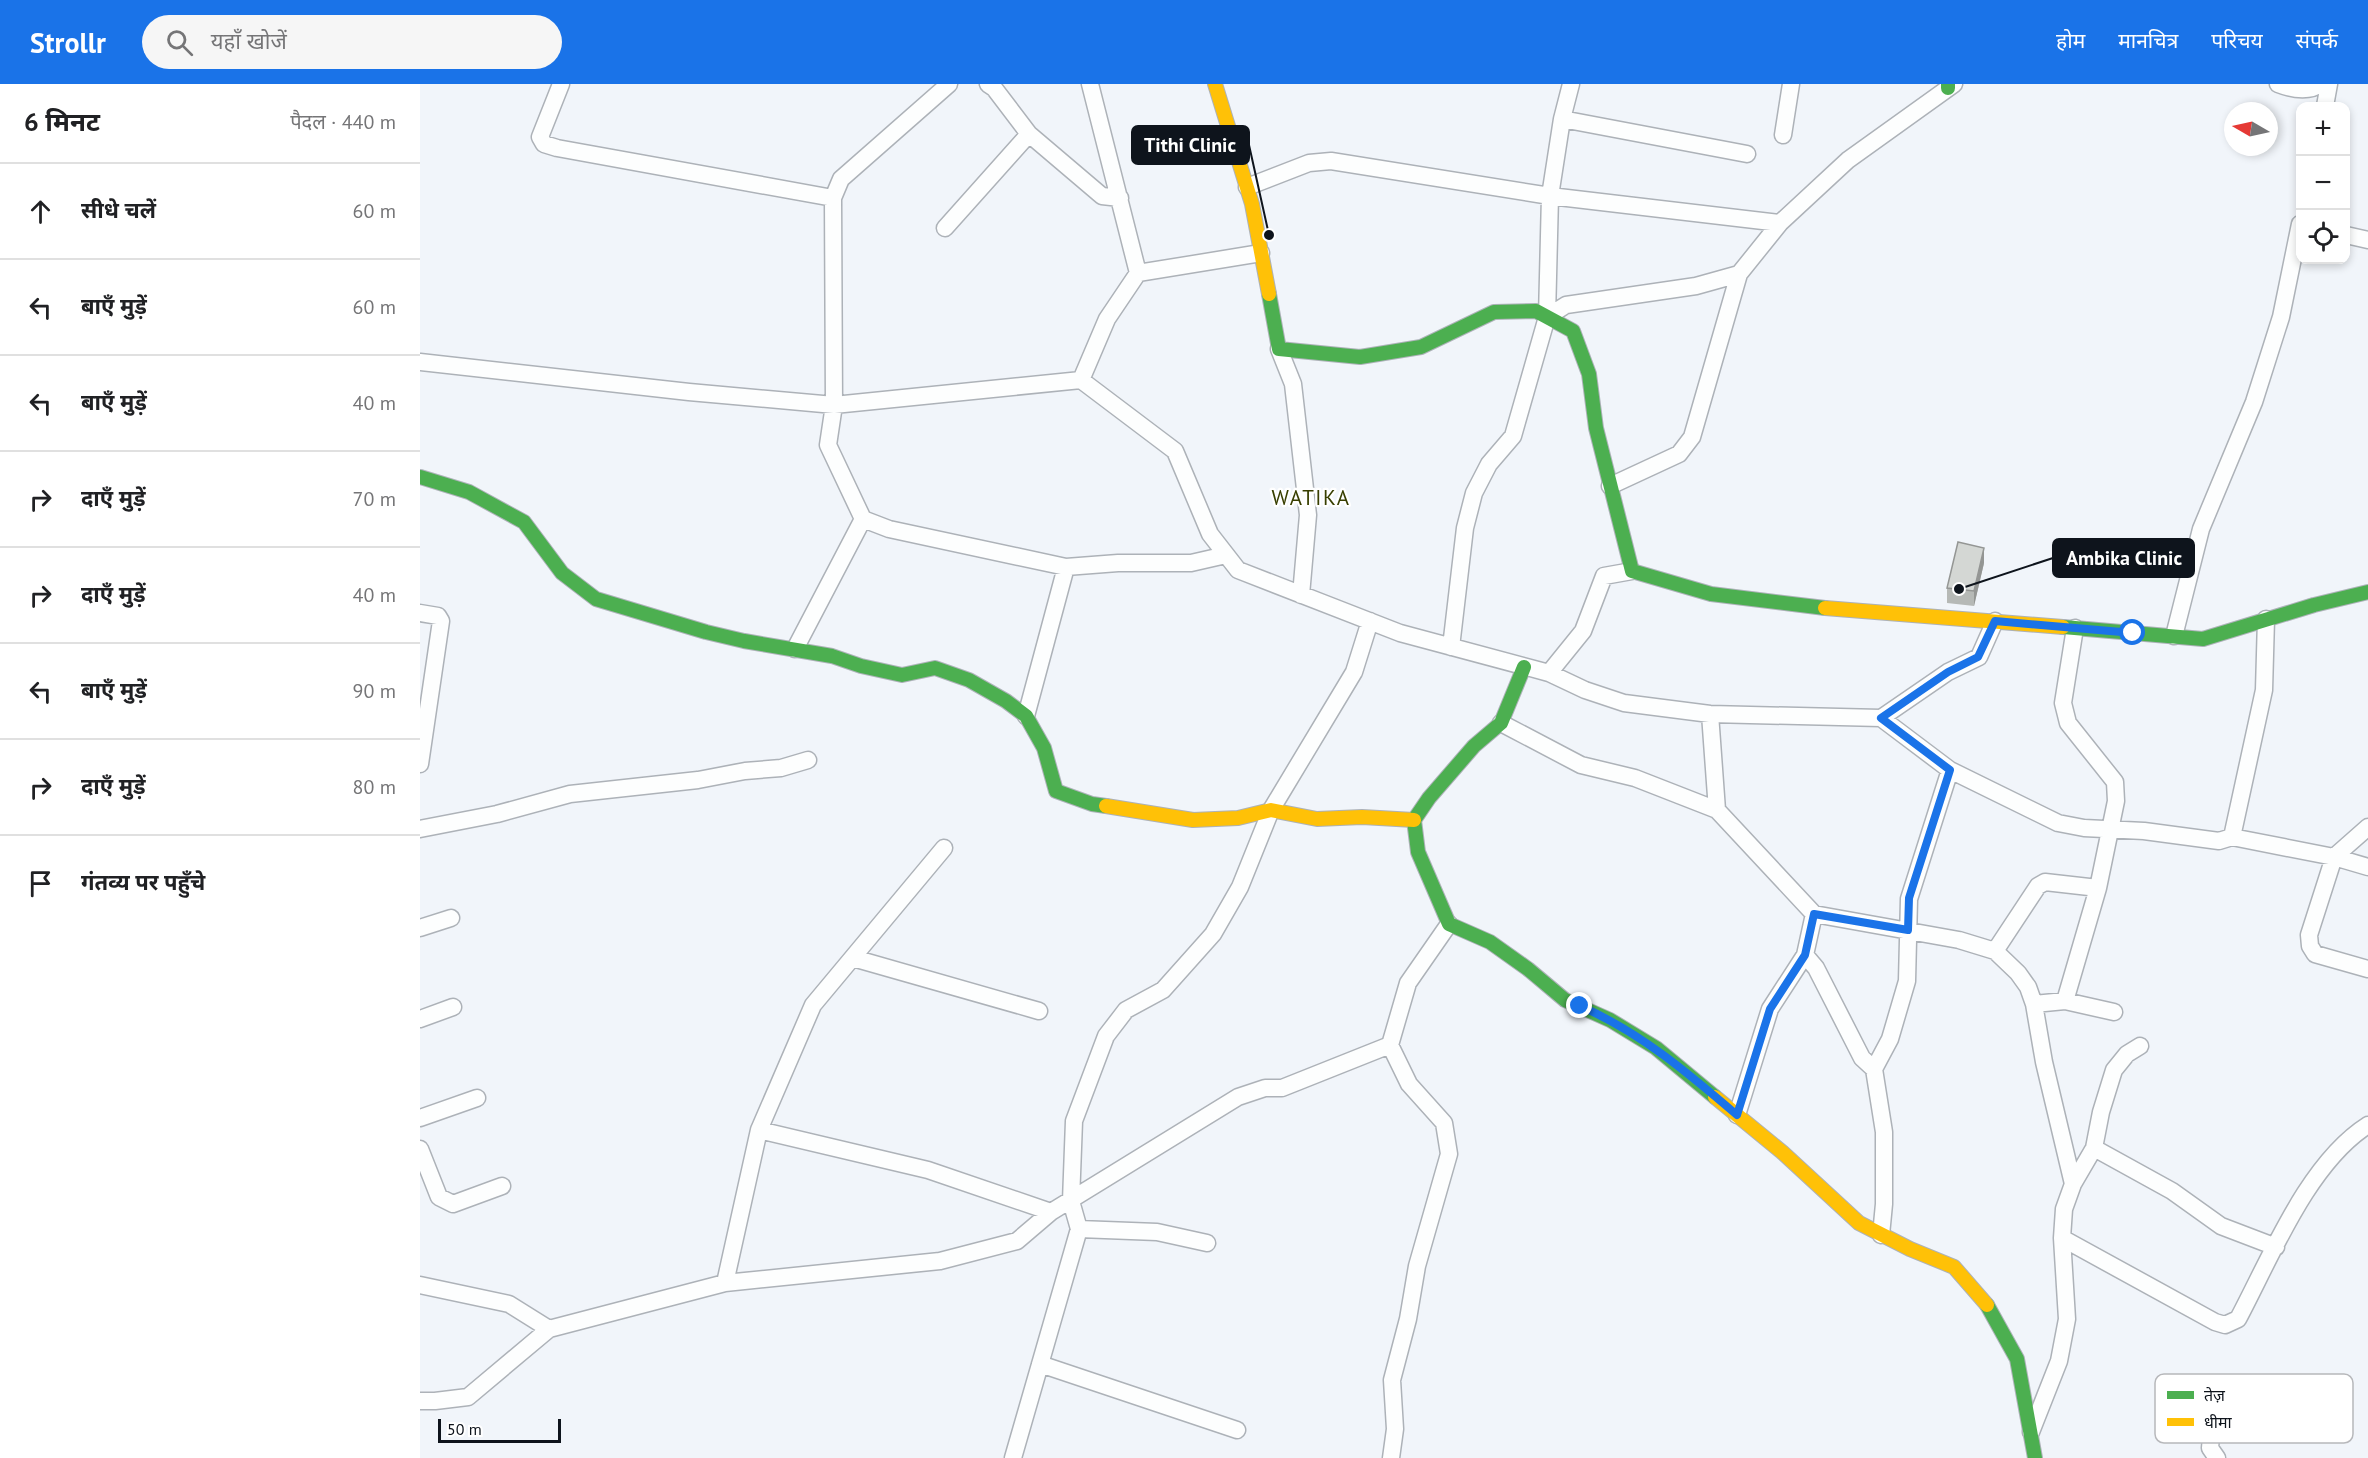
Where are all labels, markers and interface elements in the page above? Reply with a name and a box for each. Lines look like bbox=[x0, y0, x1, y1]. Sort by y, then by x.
search box bbox=[142, 15, 562, 69]
text: Strollr bbox=[30, 24, 106, 61]
icon: search bbox=[163, 26, 196, 59]
text: यहाँ खोजें bbox=[211, 27, 287, 55]
text: होम bbox=[2056, 27, 2085, 54]
text: मानचित्र bbox=[2118, 27, 2178, 54]
text: परिचय bbox=[2211, 27, 2263, 54]
text: संपर्क bbox=[2296, 27, 2338, 54]
north arrow bbox=[2224, 102, 2278, 156]
map controls bbox=[2296, 102, 2350, 264]
button: + bbox=[2296, 102, 2350, 156]
text: 6 मिनट bbox=[24, 105, 100, 138]
text: पैदल · 440 m bbox=[290, 109, 396, 135]
callout: Tithi Clinic bbox=[1132, 126, 1249, 164]
text: Tithi Clinic bbox=[1144, 132, 1236, 158]
button: − bbox=[2296, 156, 2350, 210]
icon: ahead bbox=[24, 195, 57, 228]
text: सीधे चलें bbox=[81, 196, 156, 224]
text: 60 m bbox=[353, 198, 396, 224]
button: locate bbox=[2296, 210, 2350, 264]
icon: left bbox=[24, 291, 57, 324]
text: बाएँ मुड़ें bbox=[81, 292, 147, 320]
text: 60 m bbox=[353, 294, 396, 320]
icon: left bbox=[24, 387, 57, 420]
text: बाएँ मुड़ें bbox=[81, 388, 147, 416]
text: 40 m bbox=[353, 390, 396, 416]
icon: right bbox=[24, 483, 57, 516]
text: दाएँ मुड़ें bbox=[81, 484, 146, 512]
district label: WATIKA bbox=[1272, 484, 1350, 511]
text: 70 m bbox=[353, 486, 396, 512]
callout: Ambika Clinic bbox=[2053, 539, 2194, 577]
text: Ambika Clinic bbox=[2066, 545, 2182, 571]
icon: right bbox=[24, 579, 57, 612]
text: दाएँ मुड़ें bbox=[81, 580, 146, 608]
text: 40 m bbox=[353, 582, 396, 608]
route start bbox=[2119, 619, 2145, 645]
icon: left bbox=[24, 675, 57, 708]
text: बाएँ मुड़ें bbox=[81, 676, 147, 704]
text: 90 m bbox=[353, 678, 396, 704]
icon: right bbox=[24, 771, 57, 804]
text: दाएँ मुड़ें bbox=[81, 772, 146, 800]
text: 80 m bbox=[353, 774, 396, 800]
icon: arrive bbox=[24, 867, 57, 900]
text: गंतव्य पर पहुँचे bbox=[81, 868, 205, 896]
route end bbox=[1566, 992, 1592, 1018]
legend bbox=[2155, 1374, 2353, 1443]
text: तेज़ bbox=[2204, 1385, 2226, 1405]
text: धीमा bbox=[2204, 1412, 2233, 1432]
scale bar bbox=[438, 1416, 561, 1444]
text: 50 m bbox=[447, 1419, 482, 1439]

